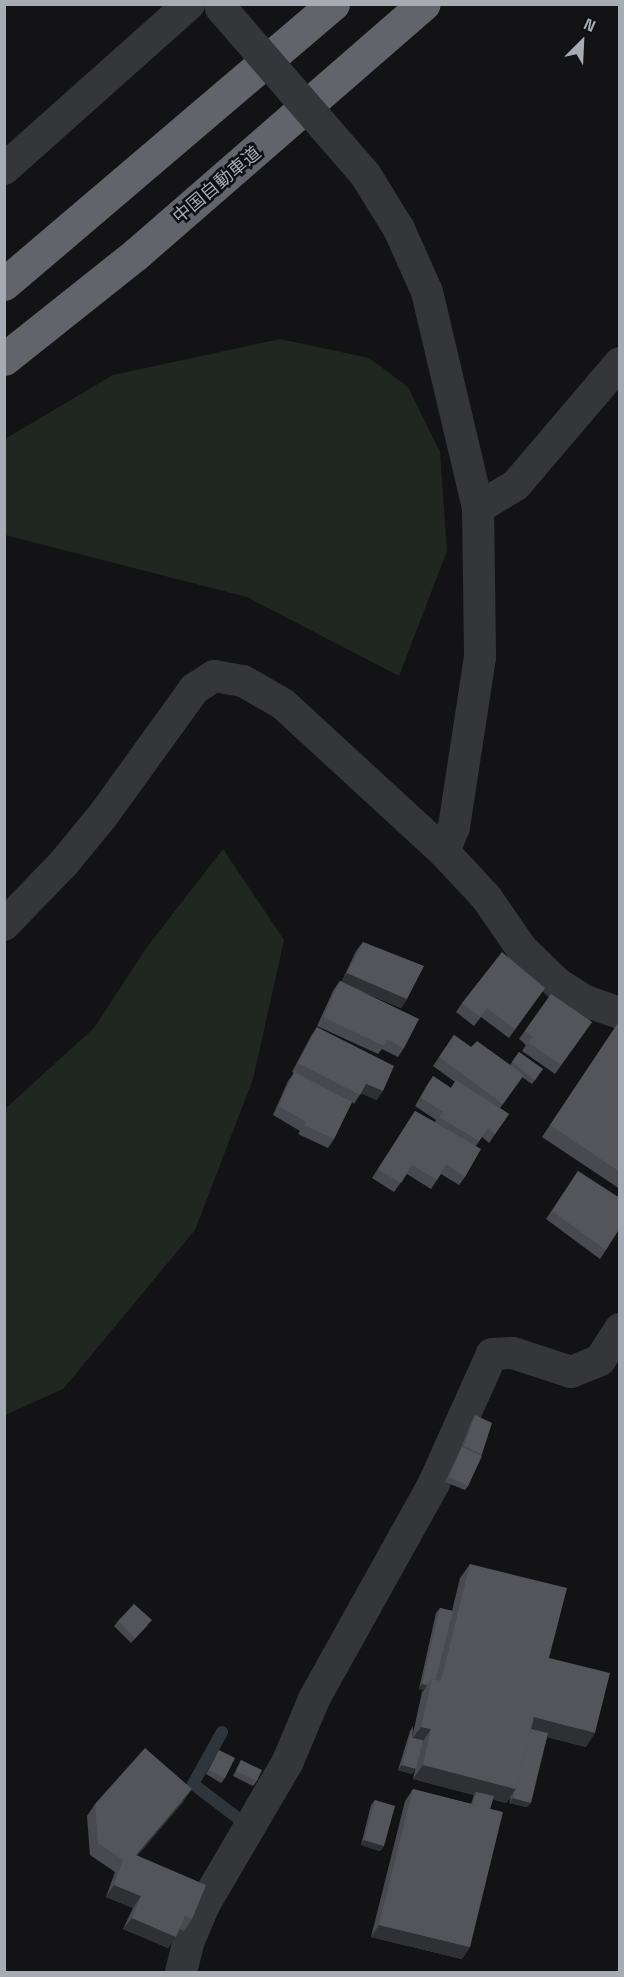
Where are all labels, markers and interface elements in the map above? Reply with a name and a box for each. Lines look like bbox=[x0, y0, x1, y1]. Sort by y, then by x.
north arrow bbox=[552, 12, 612, 72]
text: N bbox=[580, 13, 599, 37]
street label: 中国自動車道 bbox=[169, 142, 265, 228]

